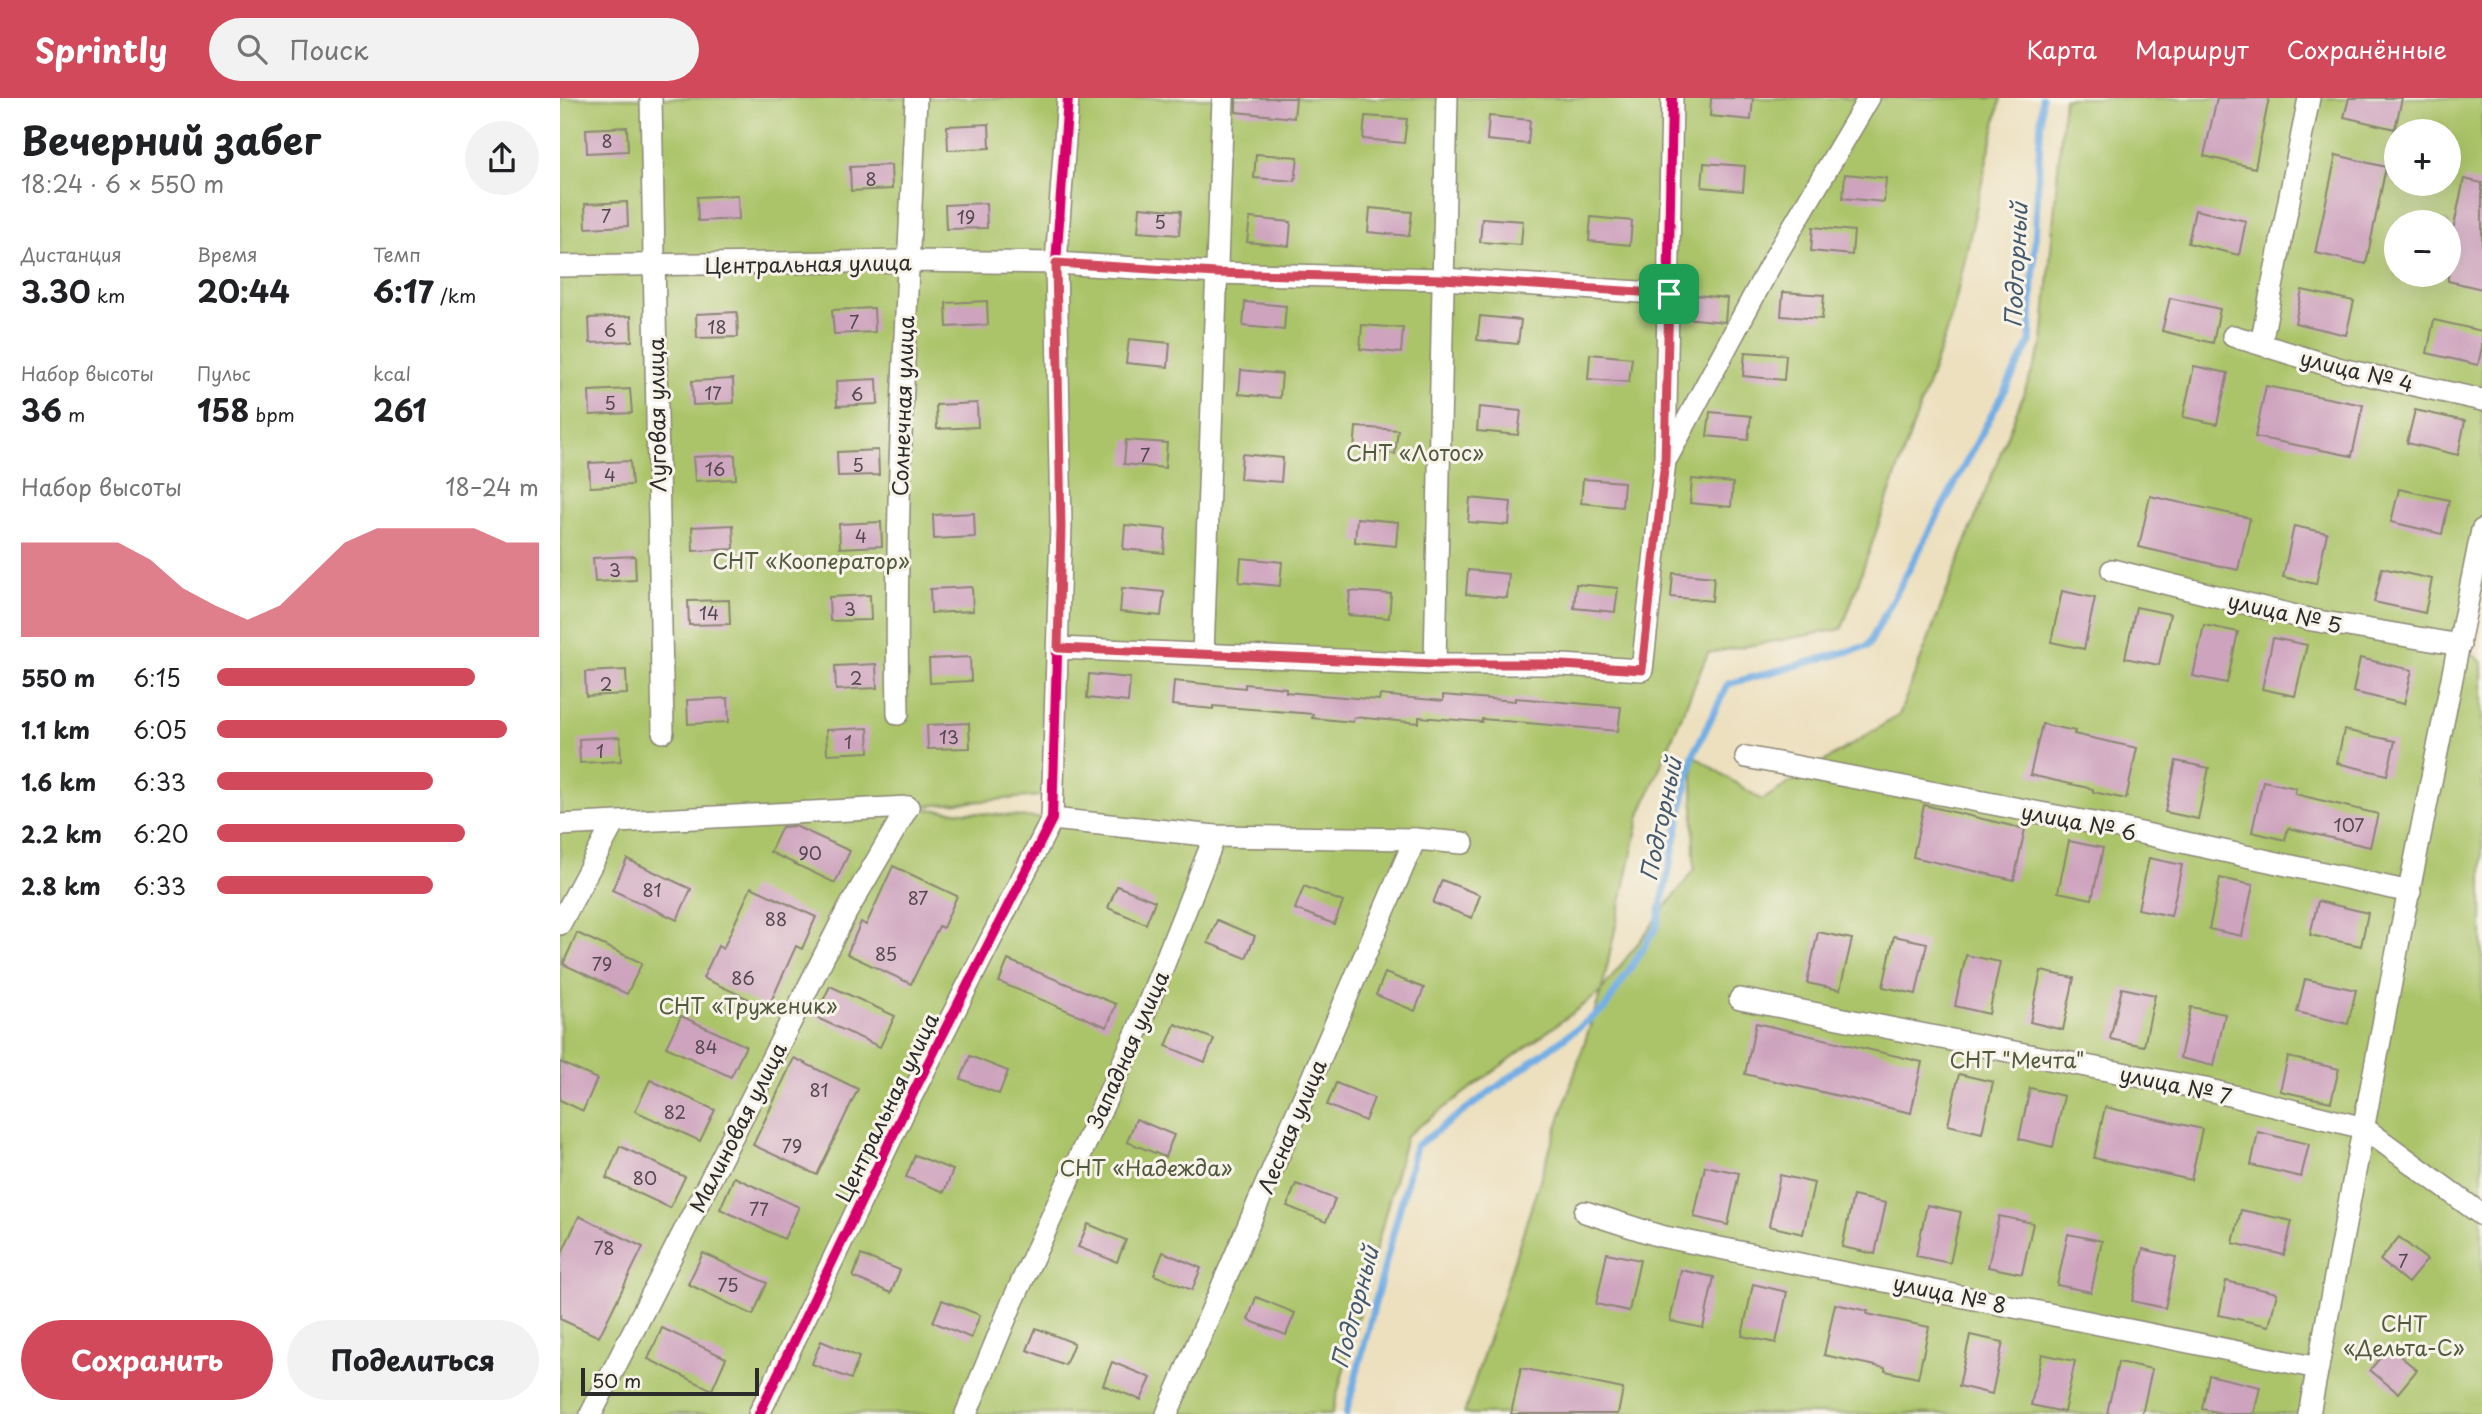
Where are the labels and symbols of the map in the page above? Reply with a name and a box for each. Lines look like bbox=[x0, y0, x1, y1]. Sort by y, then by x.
house number: 8 bbox=[601, 127, 613, 154]
house number: 8 bbox=[865, 165, 877, 192]
water label: Подгорный bbox=[1994, 199, 2036, 328]
house number: 7 bbox=[601, 202, 611, 229]
house number: 19 bbox=[957, 203, 975, 230]
house number: 5 bbox=[1154, 208, 1166, 235]
street label: Центральная улица bbox=[704, 245, 913, 281]
pin bbox=[1639, 264, 1699, 324]
house number: 7 bbox=[849, 308, 859, 335]
house number: 18 bbox=[707, 313, 727, 340]
street label: Солнечная улица bbox=[883, 314, 921, 497]
house number: 6 bbox=[604, 316, 616, 343]
street label: Луговая улица bbox=[639, 337, 673, 492]
street label: улица № 4 bbox=[2297, 340, 2417, 400]
house number: 17 bbox=[704, 379, 722, 406]
house number: 6 bbox=[851, 380, 863, 407]
house number: 5 bbox=[604, 389, 616, 416]
park label: СНТ «Лотос» bbox=[1346, 436, 1484, 468]
house number: 7 bbox=[1140, 441, 1150, 468]
house number: 5 bbox=[852, 451, 864, 478]
house number: 16 bbox=[705, 455, 725, 482]
house number: 4 bbox=[604, 461, 616, 488]
house number: 4 bbox=[855, 522, 867, 549]
park label: СНТ «Кооператор» bbox=[712, 544, 910, 576]
house number: 3 bbox=[609, 556, 621, 583]
street label: улица № 5 bbox=[2225, 583, 2345, 641]
house number: 3 bbox=[844, 595, 856, 622]
house number: 14 bbox=[699, 599, 719, 626]
house number: 2 bbox=[850, 664, 862, 691]
house number: 2 bbox=[600, 670, 612, 697]
house number: 13 bbox=[939, 723, 959, 750]
house number: 1 bbox=[844, 728, 852, 755]
house number: 1 bbox=[596, 737, 604, 764]
water label: Подгорный bbox=[1630, 752, 1691, 884]
street label: улица № 6 bbox=[2019, 794, 2139, 848]
house number: 107 bbox=[2334, 811, 2364, 838]
house number: 90 bbox=[798, 839, 822, 866]
house number: 81 bbox=[642, 876, 662, 903]
house number: 87 bbox=[908, 884, 928, 911]
house number: 88 bbox=[765, 905, 787, 932]
house number: 85 bbox=[875, 940, 897, 967]
house number: 79 bbox=[592, 950, 612, 977]
house number: 86 bbox=[731, 964, 755, 991]
street label: Западная улица bbox=[1078, 964, 1176, 1133]
park label: СНТ «Труженик» bbox=[658, 989, 838, 1021]
street label: Центральная улица bbox=[826, 1006, 946, 1207]
house number: 84 bbox=[694, 1033, 718, 1060]
street label: Малиновая улица bbox=[680, 1036, 794, 1218]
park label: СНТ "Мечта" bbox=[1949, 1043, 2085, 1075]
street label: Лесная улица bbox=[1248, 1053, 1334, 1198]
street label: улица № 7 bbox=[2117, 1057, 2235, 1111]
house number: 81 bbox=[809, 1076, 829, 1103]
house number: 82 bbox=[664, 1098, 686, 1125]
house number: 79 bbox=[782, 1132, 802, 1159]
park label: СНТ «Надежда» bbox=[1060, 1151, 1233, 1183]
house number: 80 bbox=[633, 1164, 657, 1191]
house number: 77 bbox=[749, 1195, 769, 1222]
house number: 78 bbox=[594, 1234, 615, 1261]
water label: Подгорный bbox=[1321, 1240, 1388, 1372]
house number: 7 bbox=[2398, 1247, 2408, 1274]
street label: улица № 8 bbox=[1890, 1265, 2010, 1321]
house number: 75 bbox=[718, 1271, 739, 1298]
park label: СНТ «Дельта-С» bbox=[2343, 1307, 2465, 1363]
scale bar bbox=[581, 1365, 760, 1397]

